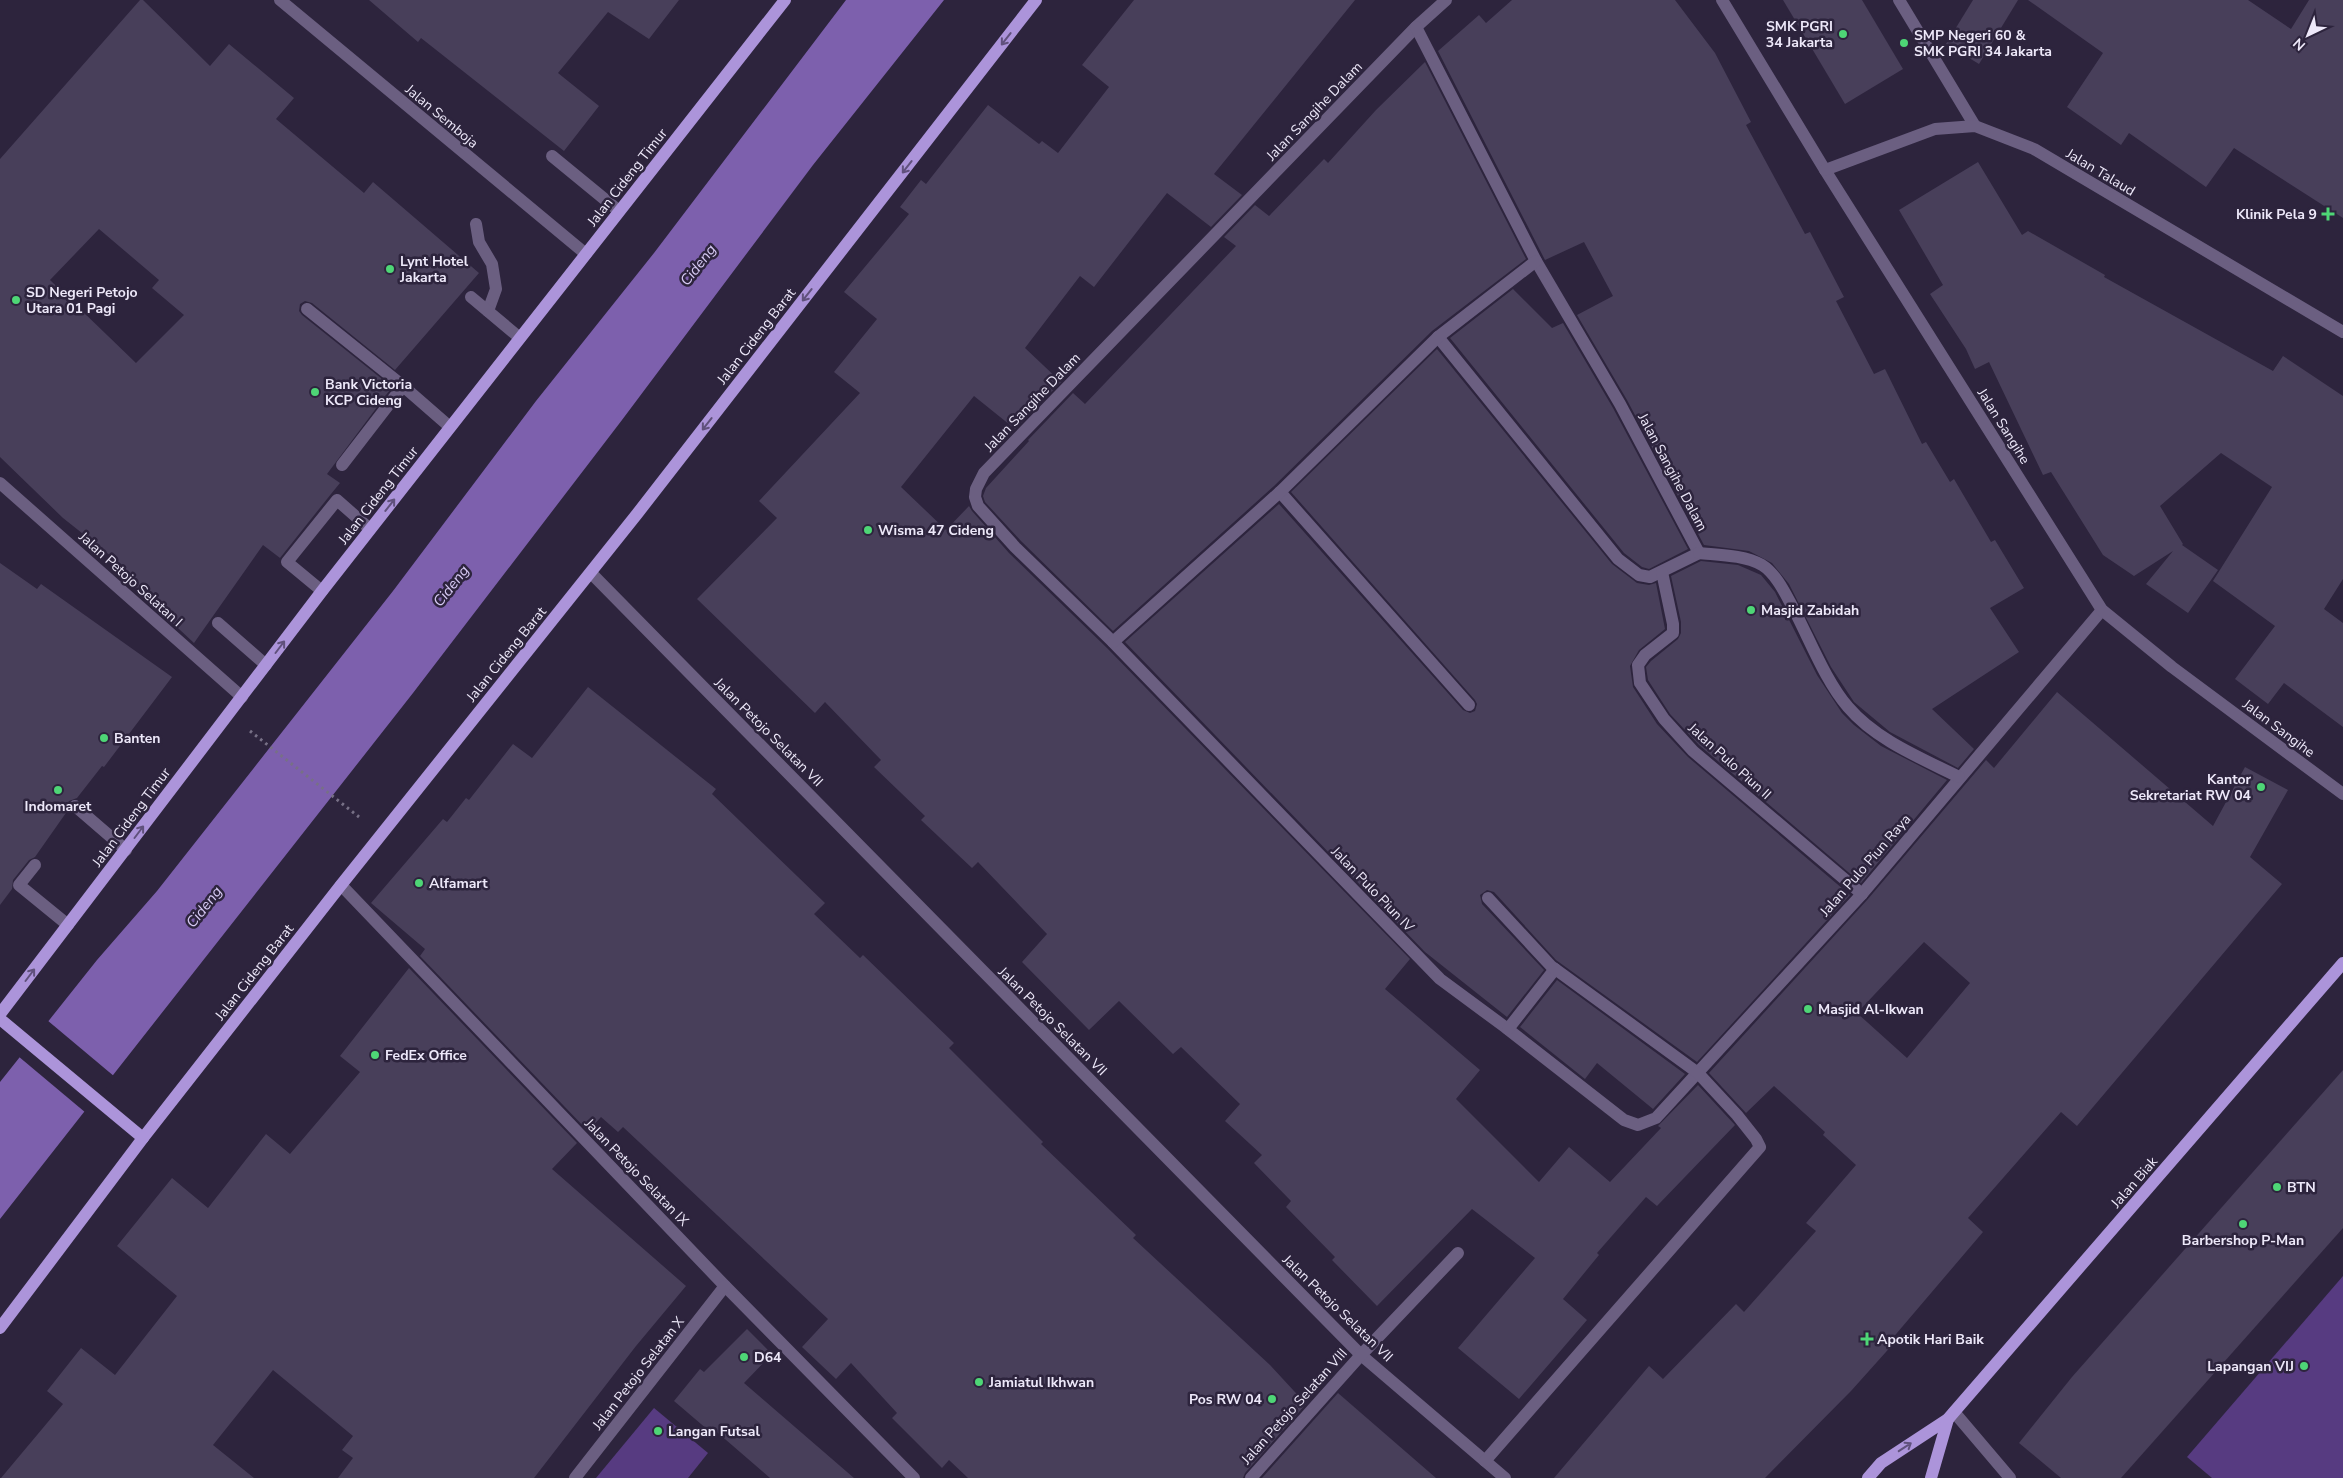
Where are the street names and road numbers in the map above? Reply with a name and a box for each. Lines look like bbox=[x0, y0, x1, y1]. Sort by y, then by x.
street label: Jalan Sangihe Dalam bbox=[1261, 58, 1367, 166]
street label: Jalan Semboja bbox=[400, 80, 482, 153]
street label: Jalan Cideng Timur bbox=[582, 124, 672, 231]
street label: Jalan Talaud bbox=[2062, 144, 2139, 201]
street label: Jalan Cideng Barat bbox=[712, 284, 800, 389]
street label: Jalan Sangihe Dalam bbox=[979, 349, 1085, 457]
street label: Jalan Sangihe bbox=[1972, 384, 2034, 468]
street label: Jalan Sangihe Dalam bbox=[1633, 409, 1712, 534]
street label: Jalan Cideng Timur bbox=[333, 442, 423, 549]
street label: Jalan Petojo Selatan I bbox=[74, 527, 187, 631]
street label: Jalan Cideng Barat bbox=[461, 603, 551, 707]
street label: Jalan Petojo Selatan VII bbox=[709, 673, 827, 791]
street label: Jalan Sangihe bbox=[2238, 694, 2319, 762]
street label: Jalan Pulo Piun II bbox=[1683, 718, 1775, 804]
street label: Jalan Cideng Timur bbox=[87, 764, 175, 872]
street label: Jalan Pulo Piun Raya bbox=[1815, 810, 1915, 921]
street label: Jalan Pulo Piun IV bbox=[1326, 842, 1419, 936]
street label: Jalan Cideng Barat bbox=[210, 920, 298, 1025]
street label: Jalan Petojo Selatan VII bbox=[993, 962, 1111, 1080]
street label: Jalan Petojo Selatan IX bbox=[580, 1114, 693, 1230]
street label: Jalan Biak bbox=[2106, 1152, 2163, 1213]
street label: Jalan Petojo Selatan VII bbox=[1278, 1250, 1397, 1366]
street label: Jalan Petojo Selatan X bbox=[588, 1313, 689, 1435]
street label: Jalan Petojo Selatan VIII bbox=[1236, 1344, 1352, 1469]

